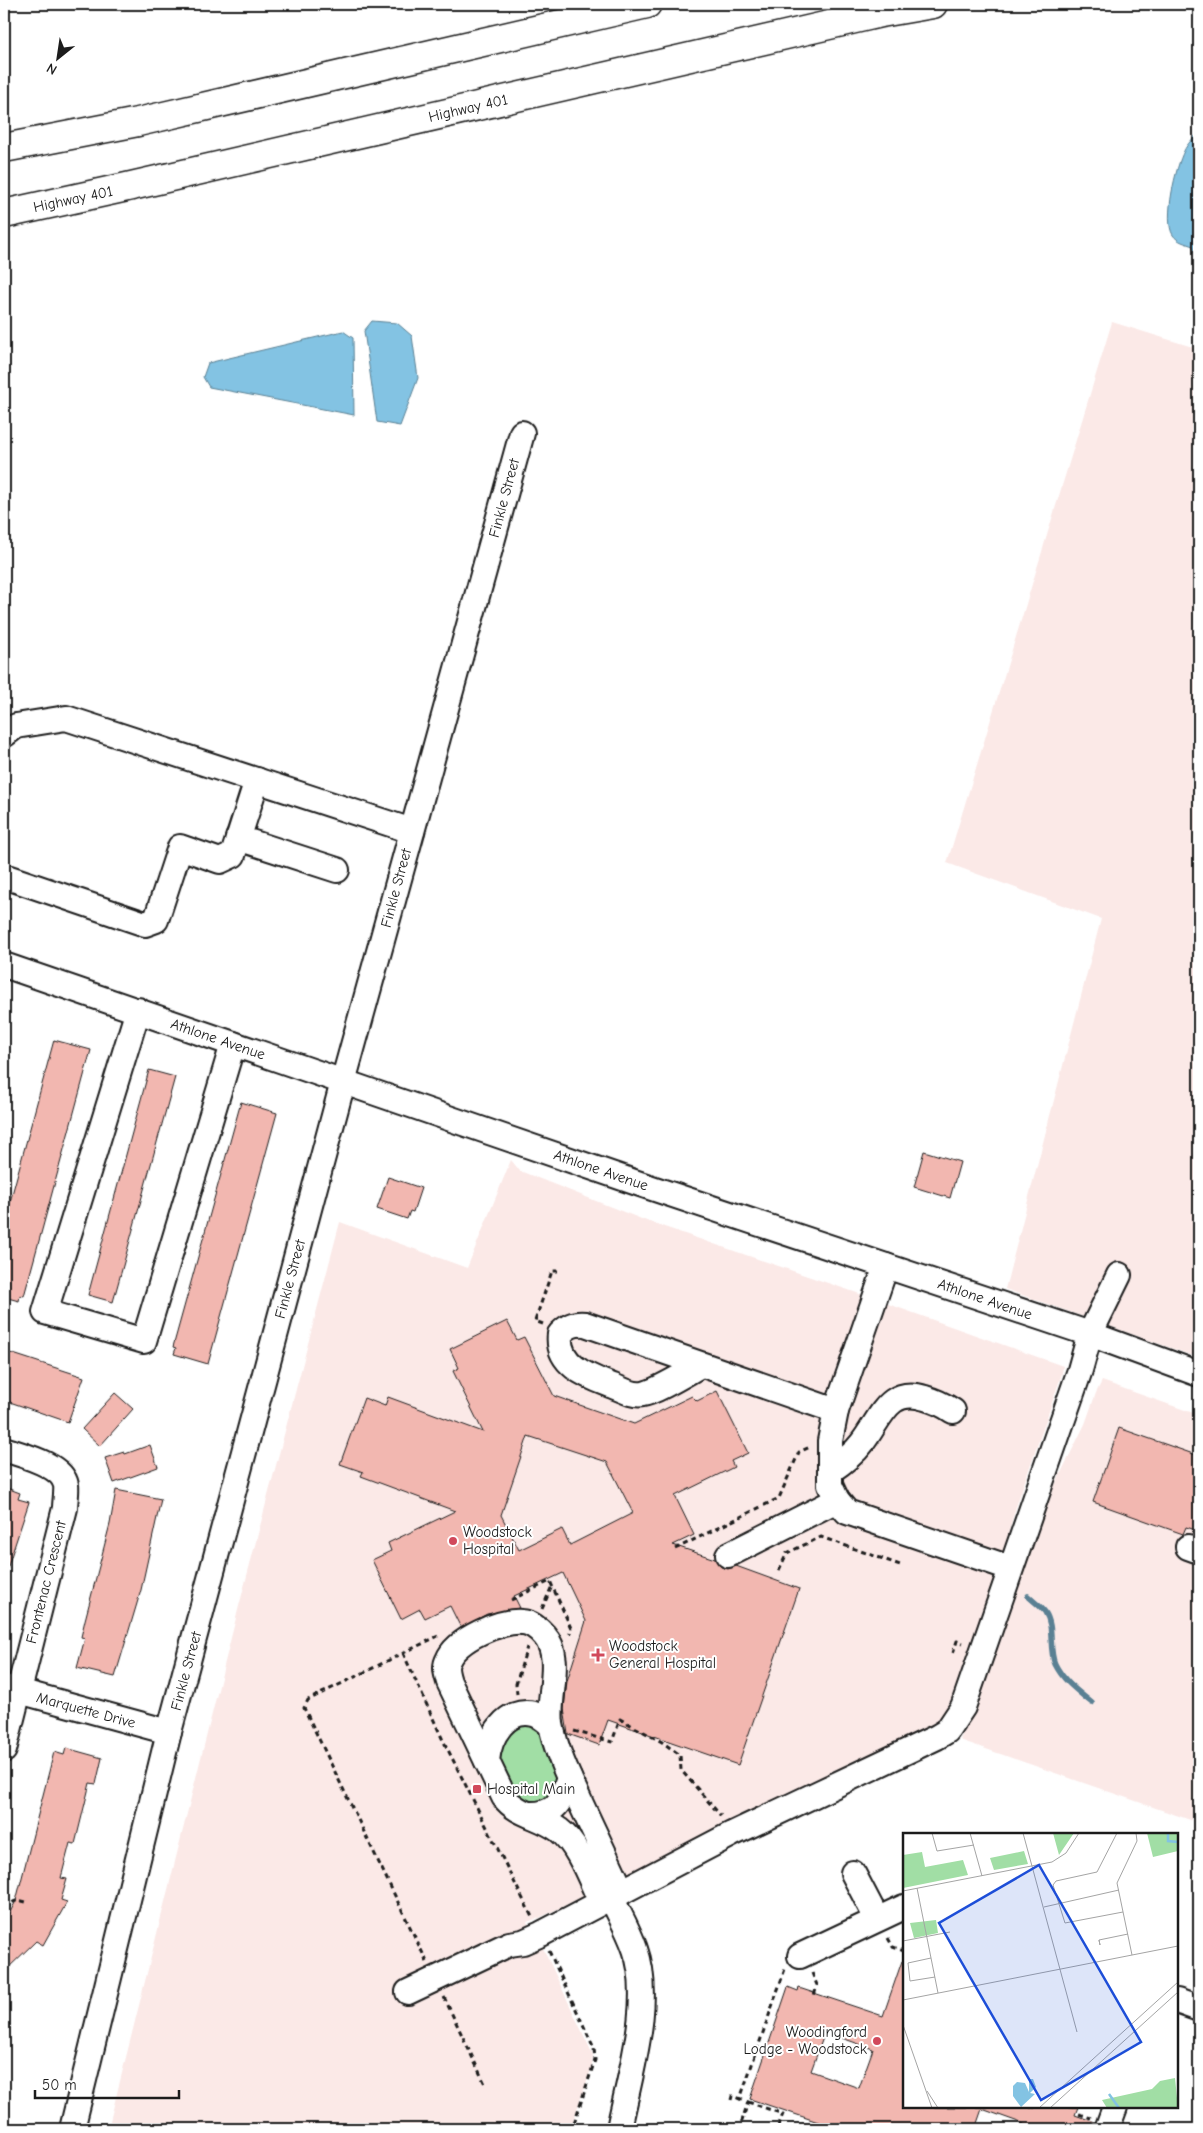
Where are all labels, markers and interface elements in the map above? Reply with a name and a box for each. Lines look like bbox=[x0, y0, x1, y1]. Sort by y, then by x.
north arrow bbox=[32, 32, 82, 82]
text: N bbox=[44, 59, 60, 78]
street label: Highway 401 bbox=[427, 90, 509, 126]
street label: Highway 401 bbox=[32, 182, 114, 216]
street label: Finkle Street bbox=[485, 456, 523, 539]
street label: Finkle Street bbox=[377, 846, 415, 929]
street label: Athlone Avenue bbox=[168, 1014, 268, 1064]
street label: Athlone Avenue bbox=[551, 1145, 651, 1195]
street label: Finkle Street bbox=[271, 1237, 309, 1320]
street label: Athlone Avenue bbox=[935, 1274, 1035, 1324]
street label: Frontenac Crescent bbox=[22, 1518, 70, 1645]
place label: Woodstock Hospital bbox=[463, 1523, 532, 1558]
marker: Woodstock Hospital bbox=[447, 1535, 459, 1547]
street label: Finkle Street bbox=[167, 1629, 205, 1712]
place label: Woodstock General Hospital bbox=[609, 1637, 716, 1672]
marker: Woodstock General Hospital bbox=[591, 1648, 605, 1662]
street label: Marquette Drive bbox=[34, 1688, 138, 1732]
place label: Hospital Main bbox=[487, 1780, 575, 1798]
marker: Hospital Main bbox=[471, 1783, 483, 1795]
inset map bbox=[903, 1833, 1178, 2108]
place label: Woodingford Lodge - Woodstock bbox=[744, 2023, 868, 2058]
marker: Woodingford Lodge - Woodstock bbox=[871, 2035, 883, 2047]
scale bar bbox=[35, 2068, 179, 2100]
text: 50 m bbox=[42, 2076, 77, 2094]

